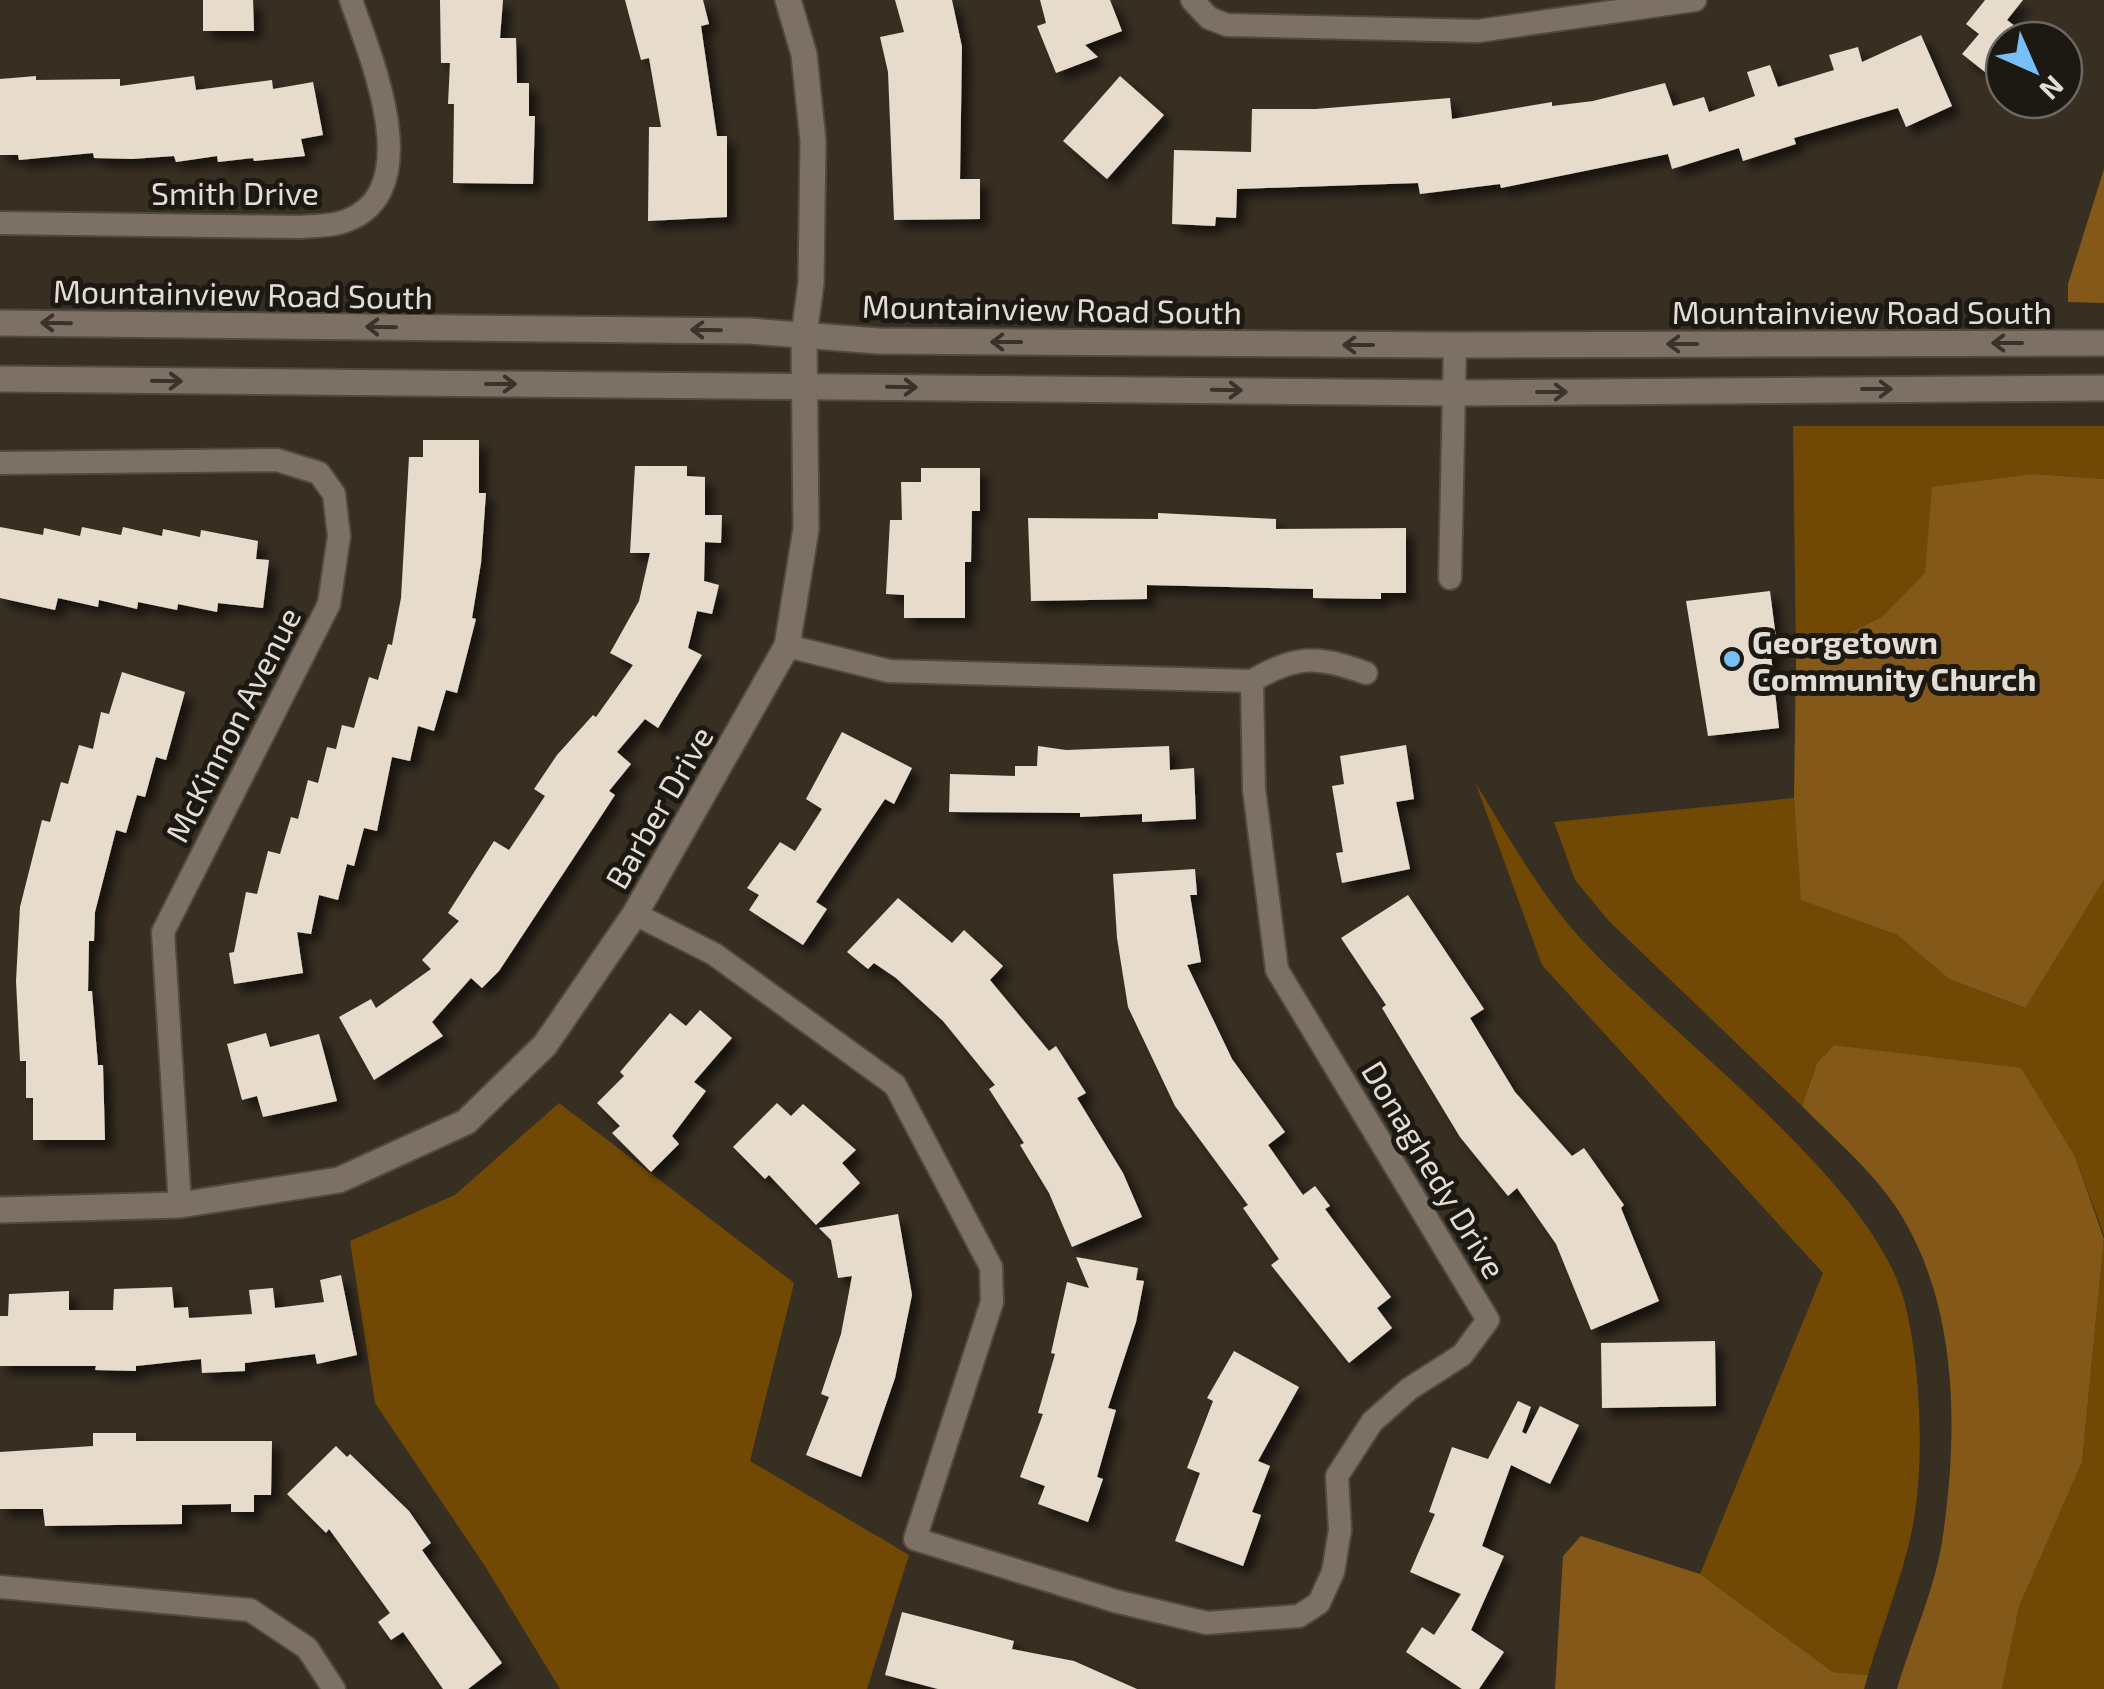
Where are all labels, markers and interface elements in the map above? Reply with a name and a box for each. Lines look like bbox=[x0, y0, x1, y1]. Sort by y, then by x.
north arrow bbox=[1984, 20, 2084, 120]
text: N bbox=[2033, 69, 2072, 108]
street label: Smith Drive bbox=[151, 173, 319, 211]
street label: Mountainview Road South bbox=[53, 271, 433, 315]
street label: Mountainview Road South bbox=[862, 286, 1242, 330]
street label: Mountainview Road South bbox=[1672, 292, 2052, 330]
one-way arrow bbox=[41, 314, 74, 332]
one-way arrow bbox=[366, 318, 398, 336]
one-way arrow bbox=[691, 321, 723, 340]
one-way arrow bbox=[990, 332, 1022, 352]
one-way arrow bbox=[1666, 334, 1698, 354]
one-way arrow bbox=[1991, 334, 2024, 352]
one-way arrow bbox=[1342, 336, 1374, 354]
one-way arrow bbox=[151, 372, 183, 391]
one-way arrow bbox=[484, 374, 516, 394]
one-way arrow bbox=[885, 377, 917, 396]
one-way arrow bbox=[1861, 380, 1893, 399]
one-way arrow bbox=[1210, 381, 1242, 400]
one-way arrow bbox=[1536, 382, 1568, 402]
street label: McKinnon Avenue bbox=[156, 600, 308, 848]
place label: Georgetown Community Church bbox=[1752, 622, 2037, 698]
marker: Georgetown Community Church bbox=[1721, 648, 1743, 670]
street label: Barber Drive bbox=[596, 719, 720, 895]
street label: Donaghedy Drive bbox=[1355, 1053, 1515, 1285]

